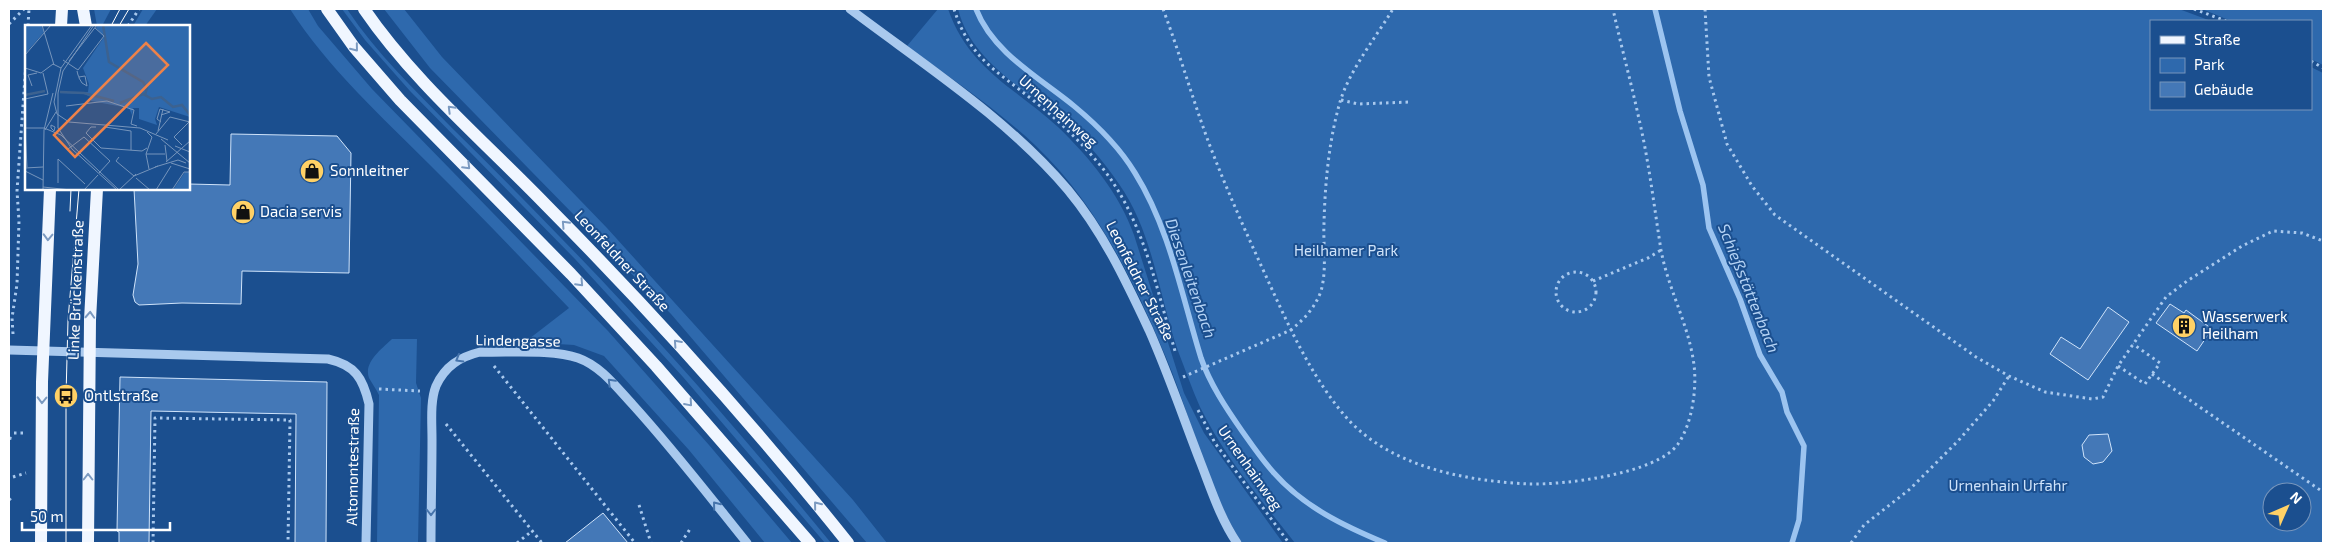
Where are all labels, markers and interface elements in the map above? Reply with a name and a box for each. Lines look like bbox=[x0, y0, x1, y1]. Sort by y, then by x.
legend bbox=[2150, 20, 2312, 110]
inset map bbox=[25, 25, 190, 190]
text: Straße bbox=[2194, 30, 2240, 48]
one-way arrow bbox=[350, 42, 358, 51]
text: Park bbox=[2194, 55, 2225, 73]
street label: Urnenhainweg bbox=[1016, 70, 1102, 151]
text: Gebäude bbox=[2194, 80, 2253, 98]
one-way arrow bbox=[447, 106, 456, 115]
shop icon: Sonnleitner bbox=[299, 158, 325, 184]
one-way arrow bbox=[461, 160, 470, 169]
place label: Sonnleitner bbox=[330, 161, 409, 179]
shop icon: Dacia servis bbox=[230, 199, 256, 225]
place label: Dacia servis bbox=[260, 202, 342, 220]
street label: Leonfeldner Straße bbox=[571, 206, 674, 315]
water label: Diesenleitenbach bbox=[1162, 215, 1221, 340]
street label: Leonfeldner Straße bbox=[1103, 218, 1179, 343]
street label: Linke Brückenstraße bbox=[64, 220, 86, 360]
water label: Schießstättenbach bbox=[1715, 220, 1784, 355]
one-way arrow bbox=[562, 221, 571, 230]
one-way arrow bbox=[43, 234, 53, 242]
park label: Heilhamer Park bbox=[1294, 241, 1398, 259]
one-way arrow bbox=[574, 277, 583, 286]
place label: Wasserwerk Heilham bbox=[2202, 307, 2288, 342]
one-way arrow bbox=[85, 310, 95, 318]
building icon: Wasserwerk Heilham bbox=[2171, 313, 2197, 339]
street label: Lindengasse bbox=[475, 330, 561, 350]
one-way arrow bbox=[674, 339, 683, 348]
one-way arrow bbox=[455, 353, 464, 363]
one-way arrow bbox=[608, 378, 617, 387]
bus stop icon: Ontlstraße bbox=[53, 383, 79, 409]
place label: Ontlstraße bbox=[84, 386, 159, 404]
one-way arrow bbox=[37, 396, 47, 404]
one-way arrow bbox=[684, 397, 693, 406]
street label: Altomontestraße bbox=[342, 408, 362, 526]
street label: Urnenhainweg bbox=[1215, 421, 1287, 514]
one-way arrow bbox=[83, 473, 93, 480]
park label: Urnenhain Urfahr bbox=[1949, 476, 2067, 494]
north arrow bbox=[2262, 482, 2312, 532]
text: N bbox=[2287, 488, 2306, 507]
scale bar bbox=[22, 500, 170, 532]
one-way arrow bbox=[713, 502, 722, 511]
one-way arrow bbox=[815, 502, 823, 511]
text: 50 m bbox=[30, 507, 64, 525]
one-way arrow bbox=[426, 509, 437, 517]

